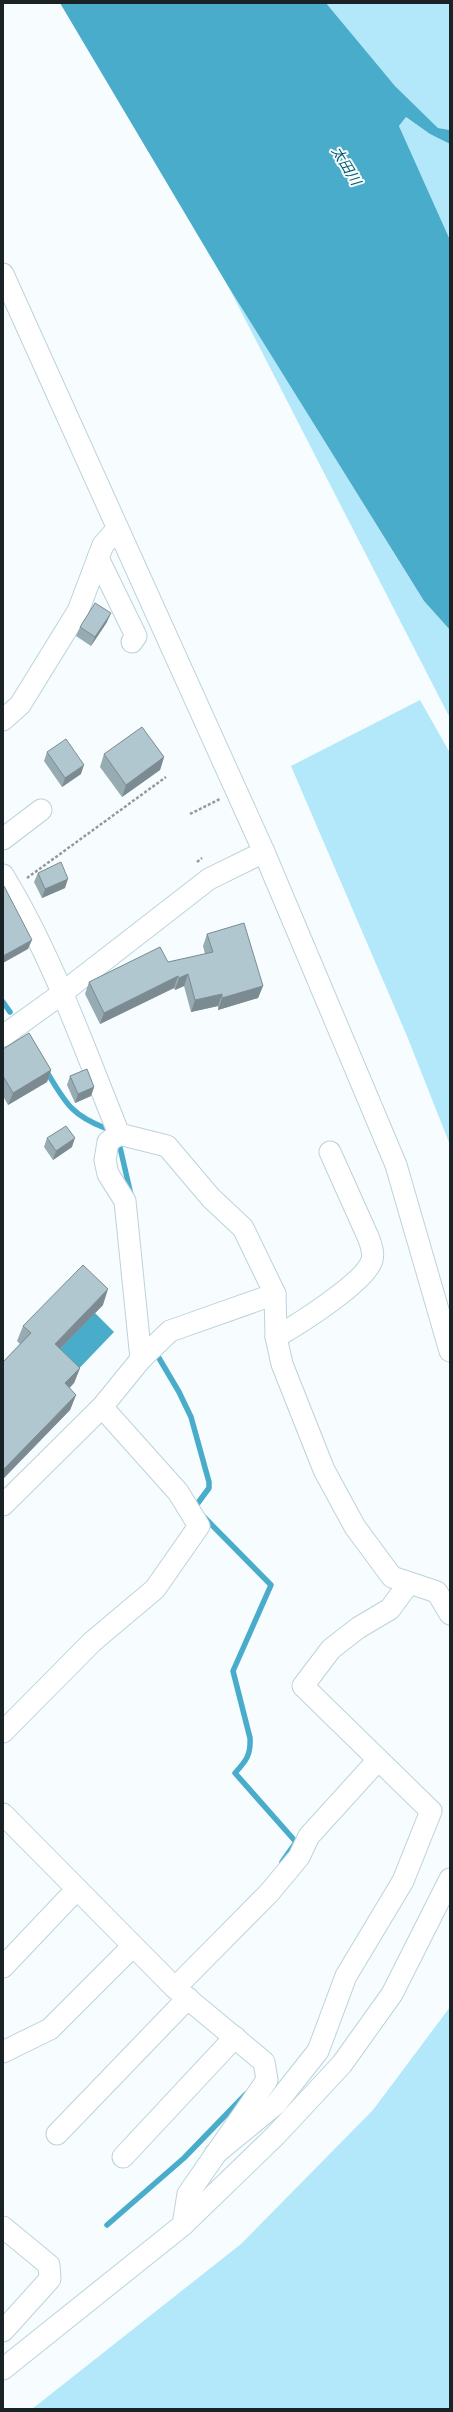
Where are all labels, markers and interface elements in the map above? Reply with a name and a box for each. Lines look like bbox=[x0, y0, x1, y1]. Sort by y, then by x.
water label: 太田川 bbox=[326, 143, 367, 191]

